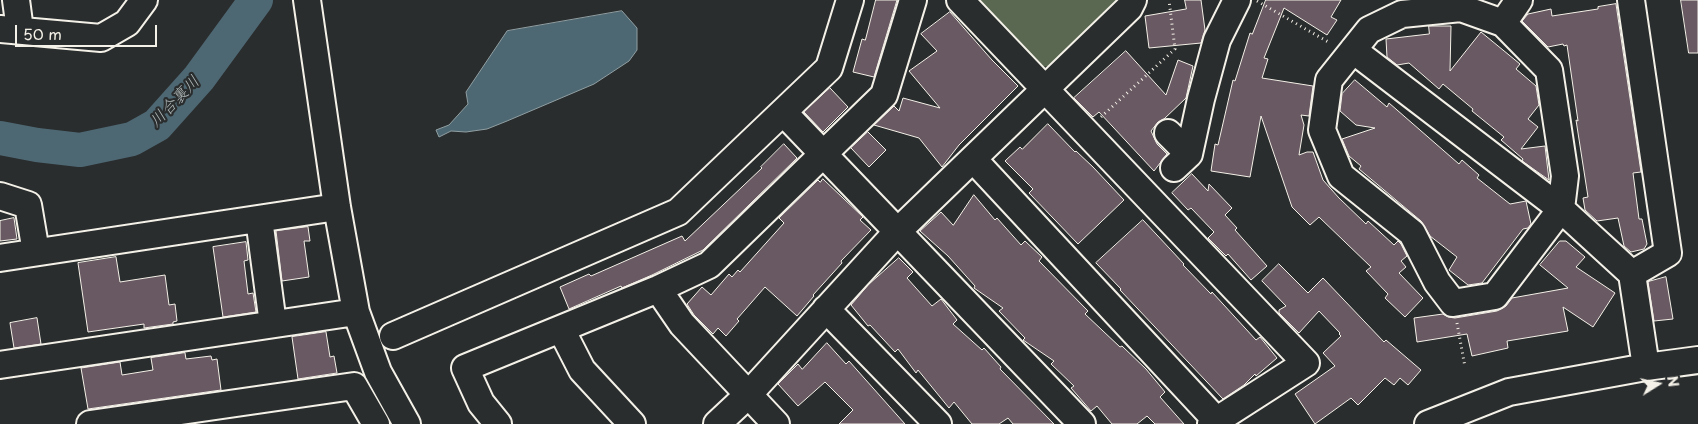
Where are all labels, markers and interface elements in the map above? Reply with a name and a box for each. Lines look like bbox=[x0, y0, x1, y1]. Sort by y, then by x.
scale bar bbox=[18, 15, 160, 47]
text: 50 m bbox=[23, 22, 62, 45]
water label: 川合裏川 bbox=[146, 72, 204, 132]
north arrow bbox=[1633, 359, 1683, 409]
text: N bbox=[1662, 374, 1685, 389]

